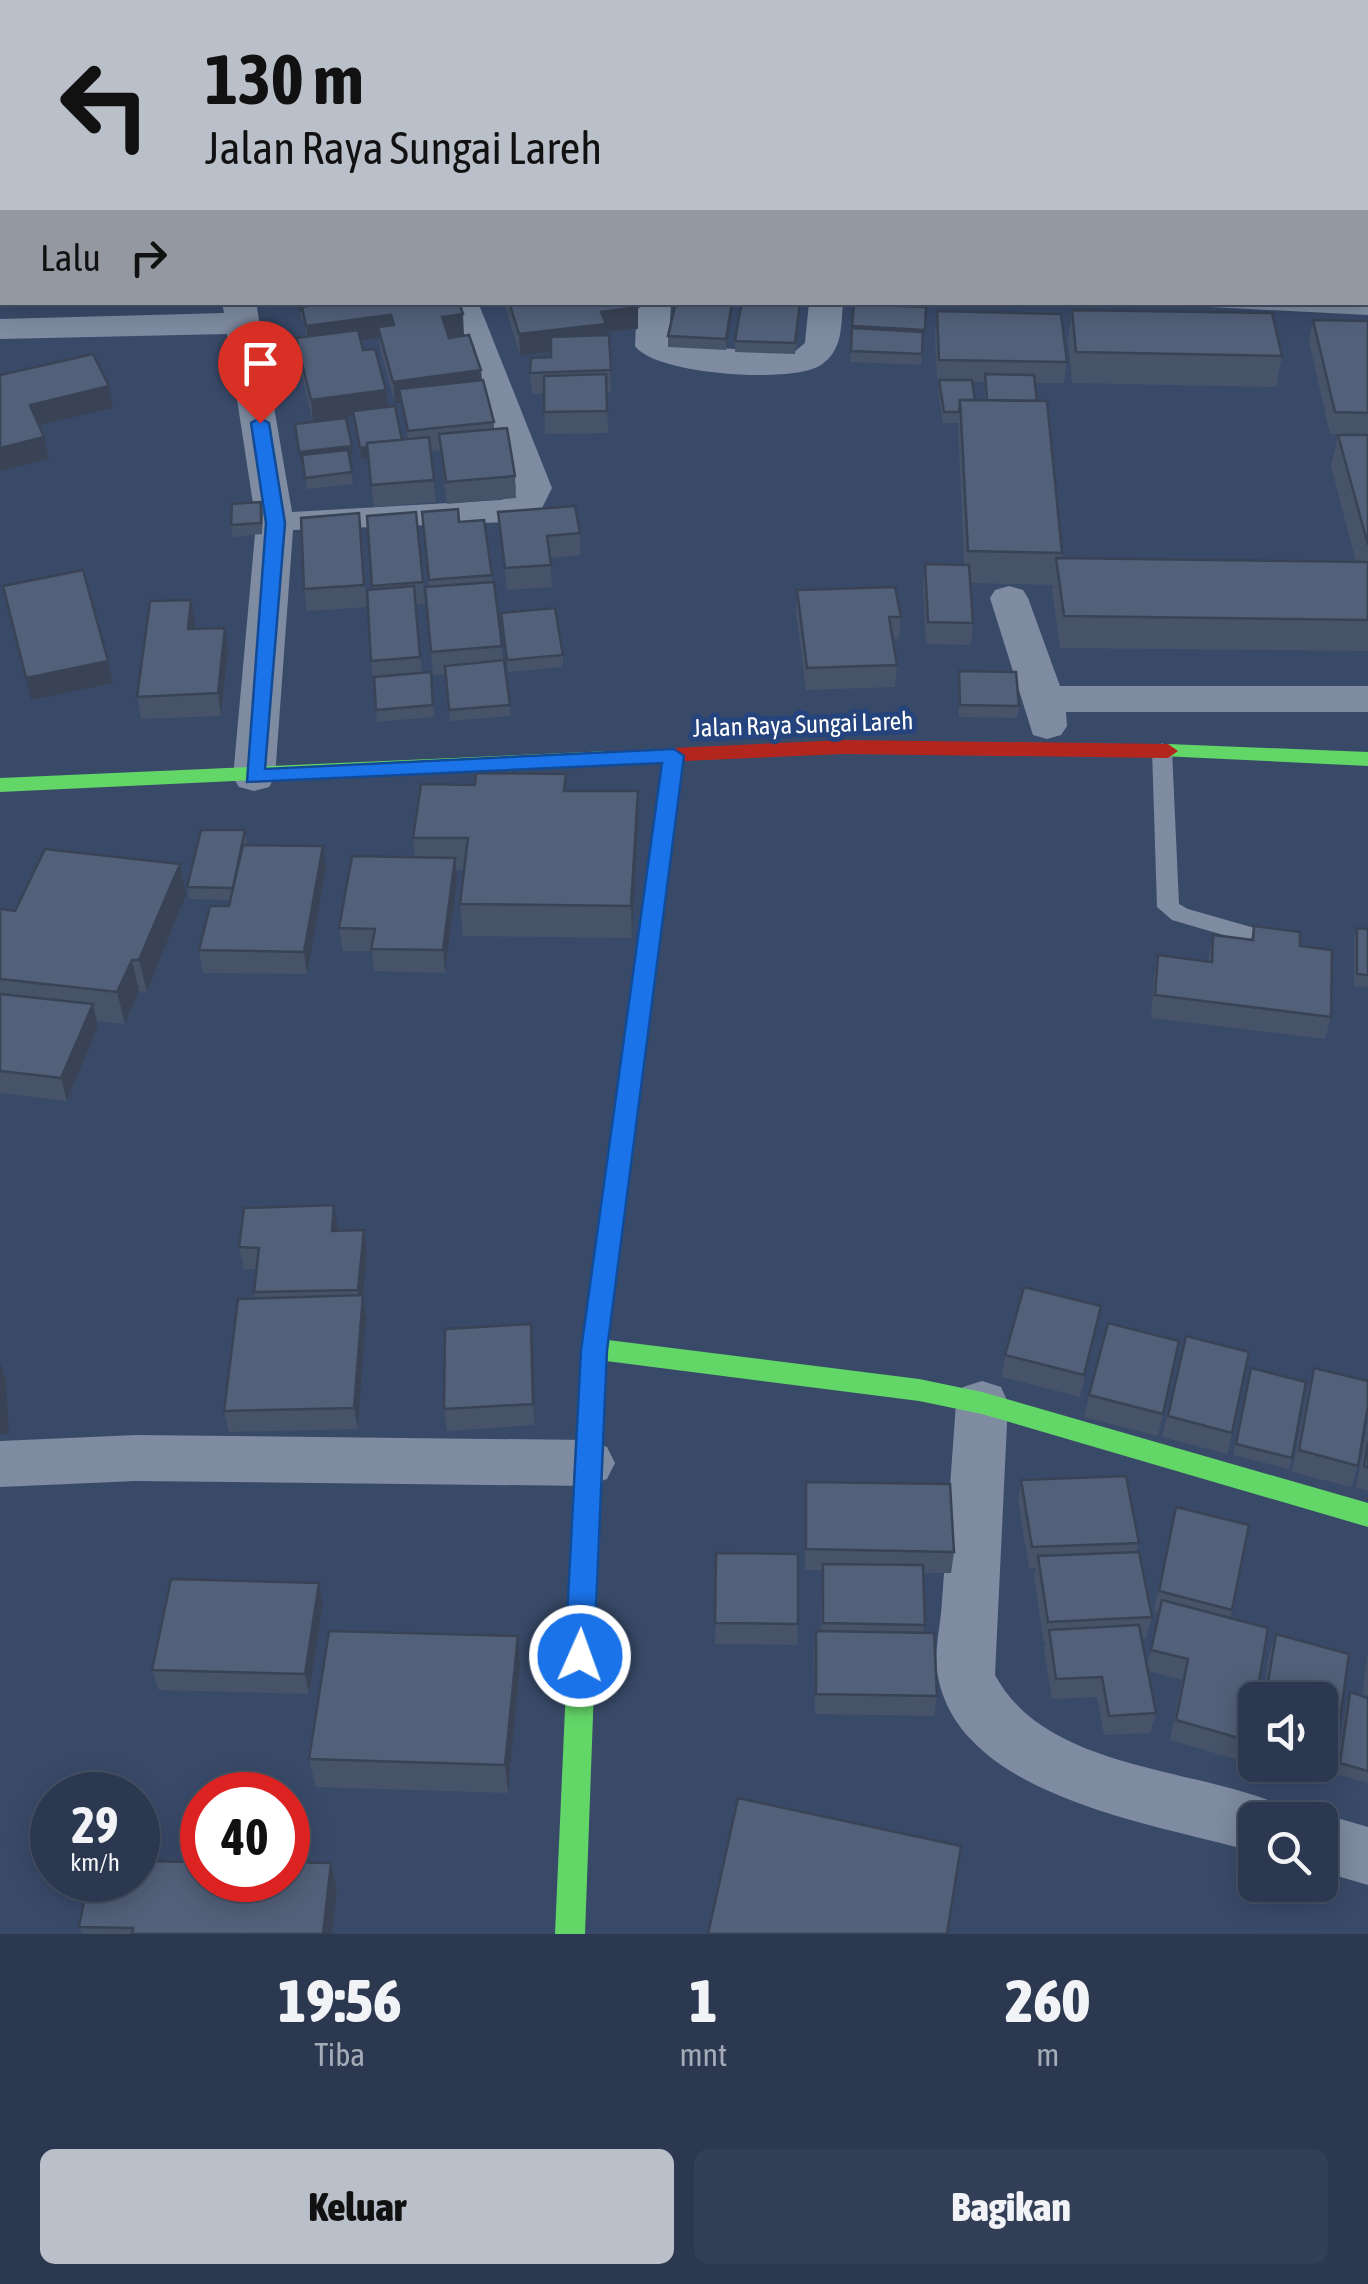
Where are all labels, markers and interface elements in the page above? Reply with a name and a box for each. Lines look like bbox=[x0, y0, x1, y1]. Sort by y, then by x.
text: 130 m bbox=[205, 39, 364, 119]
icon: left bbox=[40, 40, 170, 170]
text: Jalan Raya Sungai Lareh bbox=[205, 122, 602, 174]
icon: right bbox=[121, 230, 176, 285]
text: Lalu bbox=[40, 236, 101, 279]
pin bbox=[218, 321, 303, 424]
icon: arrive bbox=[233, 336, 288, 391]
street label: Jalan Raya Sungai Lareh bbox=[692, 706, 914, 742]
position arrow bbox=[528, 1604, 632, 1708]
map controls bbox=[1238, 1682, 1338, 1902]
button: sound bbox=[1238, 1682, 1338, 1782]
speed limit sign: 40 bbox=[180, 1772, 310, 1902]
text: 29 bbox=[71, 1796, 118, 1854]
button: search bbox=[1238, 1802, 1338, 1902]
text: km/h bbox=[70, 1848, 120, 1876]
text: 19:56 bbox=[278, 1966, 402, 2035]
text: 1 bbox=[689, 1966, 718, 2035]
text: 260 bbox=[1005, 1966, 1090, 2035]
text: Tiba bbox=[314, 2036, 365, 2073]
text: mnt bbox=[680, 2036, 727, 2073]
text: m bbox=[1036, 2036, 1059, 2073]
button: Keluar bbox=[40, 2149, 674, 2264]
button: Bagikan bbox=[694, 2149, 1328, 2264]

